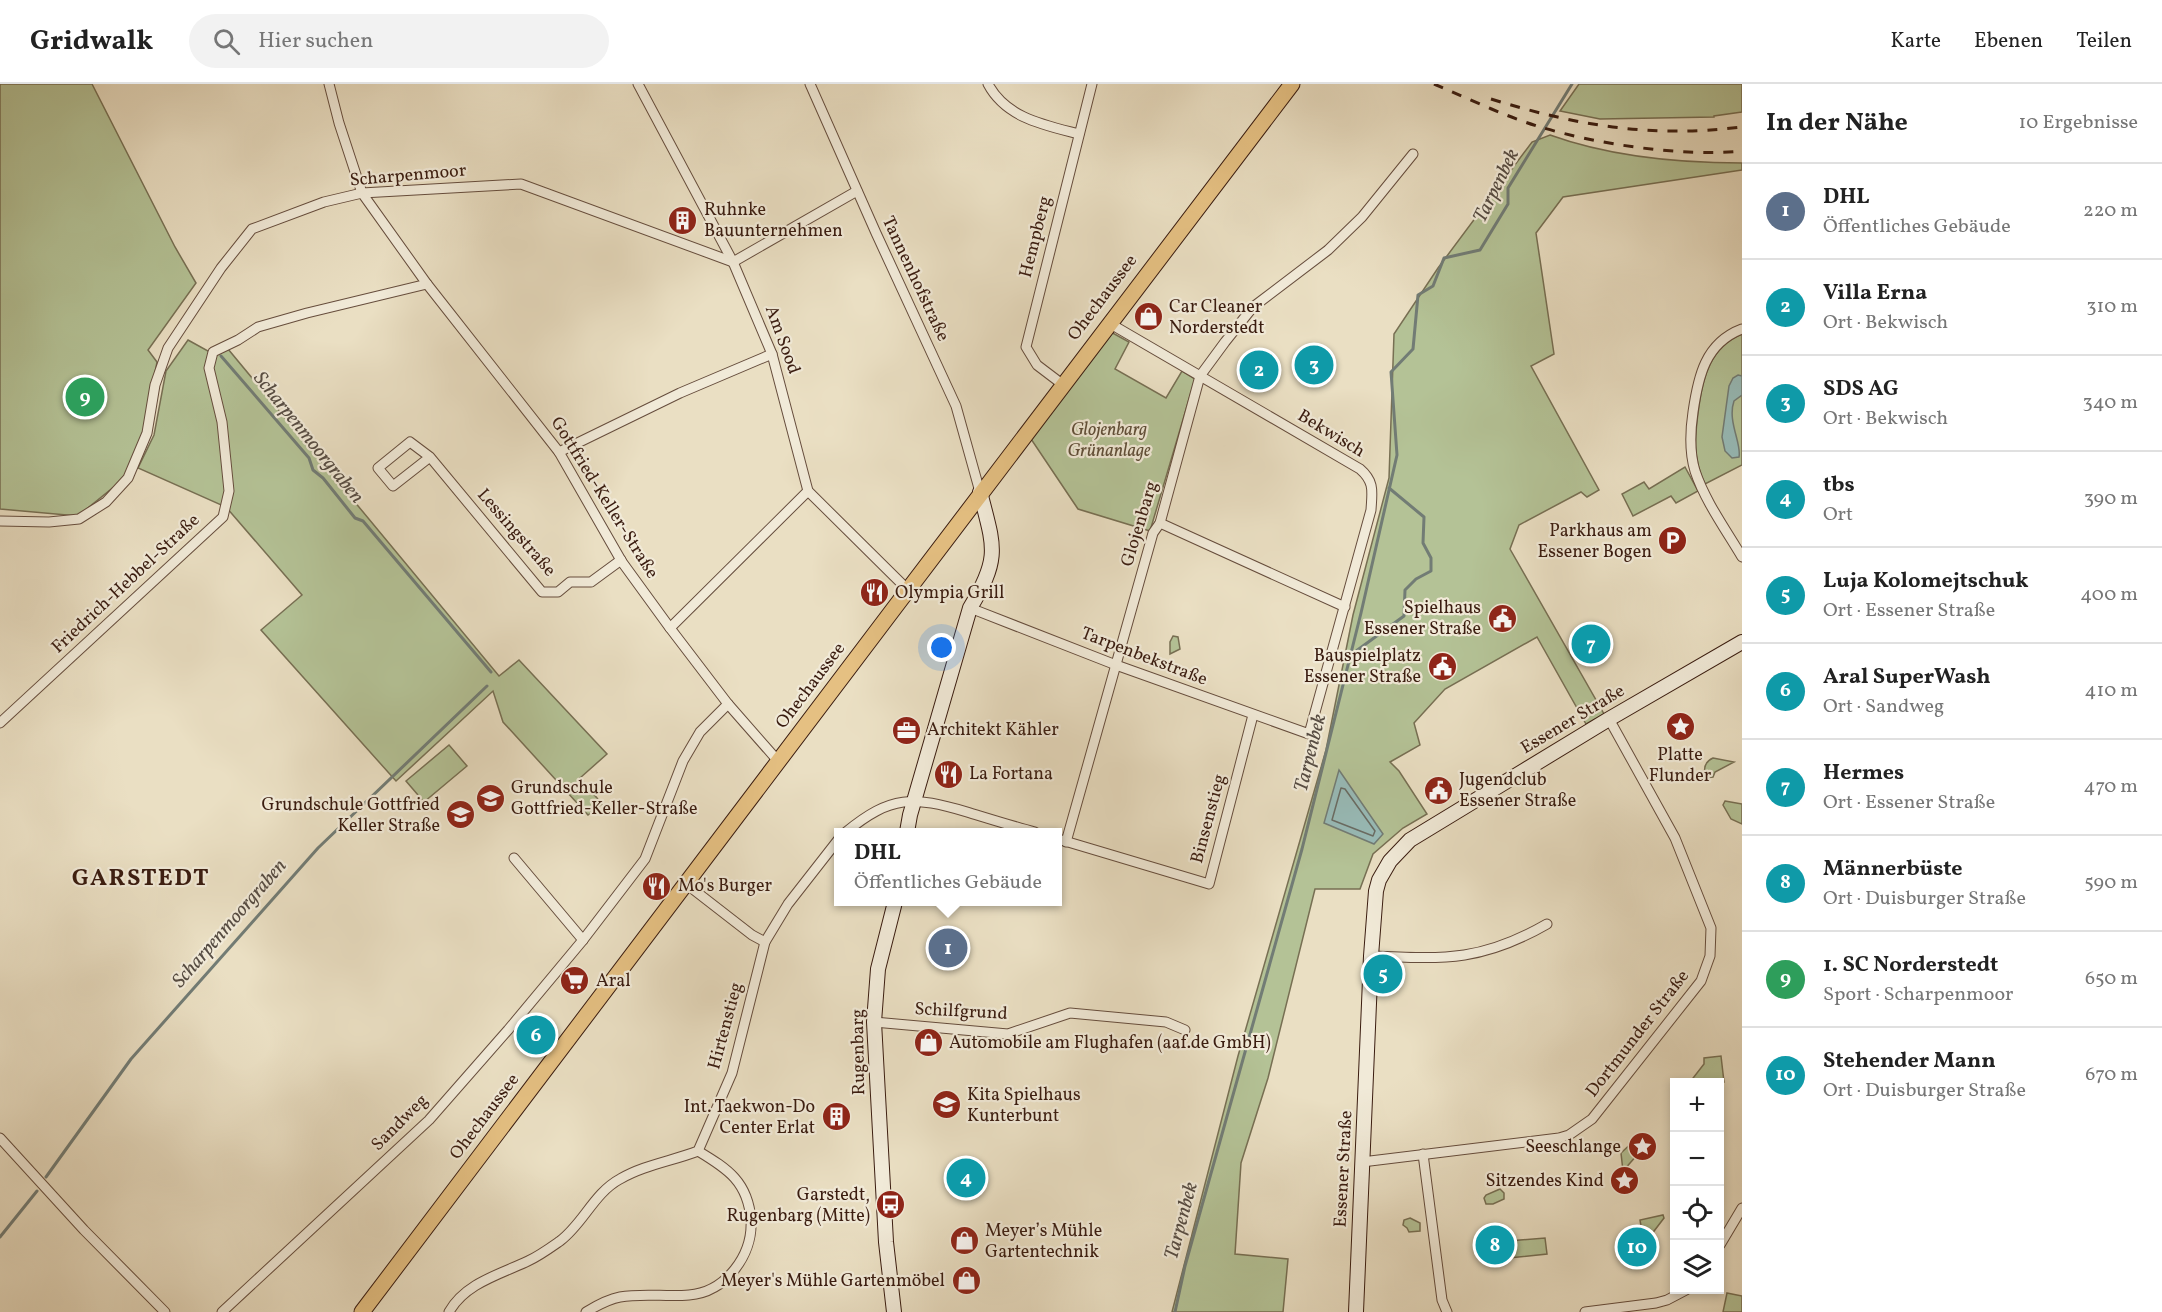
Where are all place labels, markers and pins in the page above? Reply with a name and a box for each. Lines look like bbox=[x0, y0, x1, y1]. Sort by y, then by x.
place label: Ruhnke Bauunternehmen bbox=[704, 198, 843, 244]
building icon: Ruhnke Bauunternehmen bbox=[667, 204, 699, 236]
place label: Car Cleaner Norderstedt bbox=[1169, 295, 1265, 341]
shop icon: Car Cleaner Norderstedt bbox=[1132, 301, 1164, 333]
pin: 3 bbox=[1294, 342, 1334, 388]
pin: 2 bbox=[1240, 348, 1278, 392]
pin: 9 bbox=[66, 374, 104, 420]
place label: Parkhaus am Essener Bogen bbox=[1538, 519, 1652, 565]
parking icon: Parkhaus am Essener Bogen bbox=[1657, 525, 1689, 557]
restaurant icon: Olympia Grill bbox=[858, 577, 890, 609]
place label: Olympia Grill bbox=[895, 581, 1004, 606]
place label: Spielhaus Essener Straße bbox=[1364, 596, 1481, 642]
public building icon: Spielhaus Essener Straße bbox=[1486, 602, 1518, 634]
pin: 7 bbox=[1572, 622, 1610, 666]
place label: Bauspielplatz Essener Straße bbox=[1304, 644, 1421, 690]
public building icon: Bauspielplatz Essener Straße bbox=[1426, 650, 1458, 682]
place icon: Platte Flunder bbox=[1664, 710, 1696, 742]
office icon: Architekt Kähler bbox=[890, 714, 922, 746]
place label: Architekt Kähler bbox=[927, 718, 1059, 743]
place label: Platte Flunder bbox=[1649, 743, 1712, 789]
restaurant icon: La Fortana bbox=[932, 758, 964, 790]
place label: La Fortana bbox=[969, 762, 1053, 787]
place label: Jugendclub Essener Straße bbox=[1459, 768, 1576, 814]
public building icon: Jugendclub Essener Straße bbox=[1422, 774, 1454, 806]
place label: Grundschule Gottfried-Keller-Straße bbox=[511, 776, 697, 822]
school or university icon: Grundschule Gottfried-Keller-Straße bbox=[474, 782, 506, 814]
place label: Grundschule Gottfried Keller Straße bbox=[262, 793, 440, 839]
school or university icon: Grundschule Gottfried Keller Straße bbox=[445, 799, 477, 831]
restaurant icon: Mo's Burger bbox=[641, 870, 673, 902]
place label: Mo's Burger bbox=[678, 874, 773, 899]
pin: 1 bbox=[928, 926, 968, 970]
pin: 5 bbox=[1364, 952, 1402, 996]
supermarket icon: Aral bbox=[559, 965, 591, 997]
place label: Aral bbox=[596, 969, 631, 994]
pin: 6 bbox=[516, 1012, 556, 1058]
shop icon: Automobile am Flughafen (aaf.de GmbH) bbox=[912, 1027, 944, 1059]
place label: Automobile am Flughafen (aaf.de GmbH) bbox=[949, 1031, 1271, 1056]
place label: Kita Spielhaus Kunterbunt bbox=[967, 1083, 1081, 1129]
school or university icon: Kita Spielhaus Kunterbunt bbox=[930, 1089, 962, 1121]
place label: Int. Taekwon-Do Center Erlat bbox=[684, 1095, 815, 1141]
building icon: Int. Taekwon-Do Center Erlat bbox=[820, 1101, 852, 1133]
place icon: Seeschlange bbox=[1626, 1131, 1658, 1163]
place label: Seeschlange bbox=[1525, 1135, 1621, 1160]
pin: 4 bbox=[946, 1156, 986, 1200]
place icon: Sitzendes Kind bbox=[1609, 1165, 1641, 1197]
place label: Sitzendes Kind bbox=[1486, 1169, 1604, 1194]
place label: Garstedt, Rugenbarg (Mitte) bbox=[726, 1183, 870, 1229]
bus stop icon: Garstedt, Rugenbarg (Mitte) bbox=[875, 1189, 907, 1221]
place label: Meyer’s Mühle Gartentechnik bbox=[985, 1219, 1102, 1265]
pin: 8 bbox=[1476, 1222, 1514, 1268]
pin: 10 bbox=[1618, 1224, 1656, 1270]
shop icon: Meyer’s Mühle Gartentechnik bbox=[948, 1225, 980, 1257]
shop icon: Meyer's Mühle Gartenmöbel bbox=[950, 1265, 982, 1297]
place label: Meyer's Mühle Gartenmöbel bbox=[721, 1269, 945, 1294]

